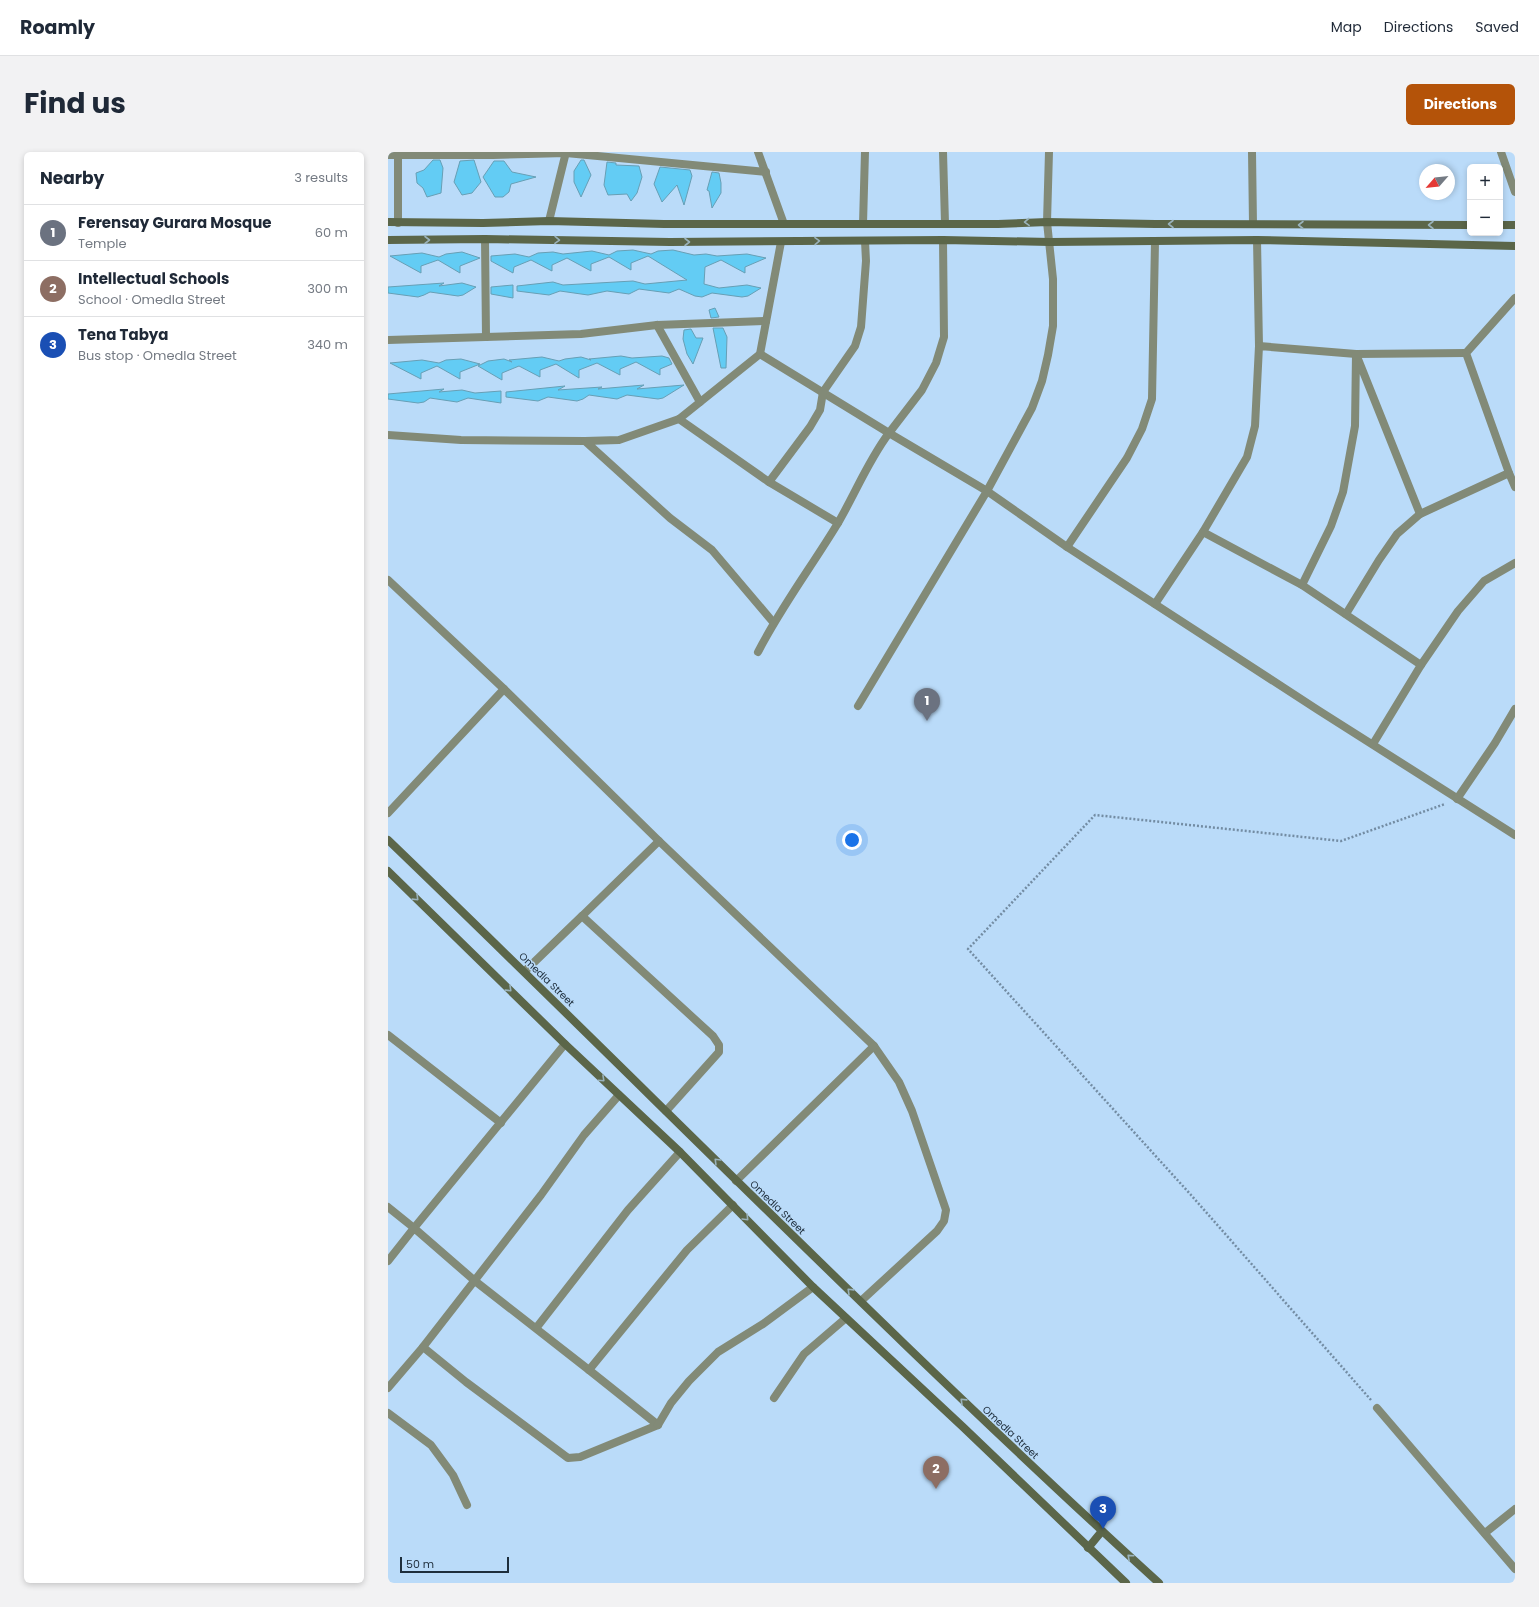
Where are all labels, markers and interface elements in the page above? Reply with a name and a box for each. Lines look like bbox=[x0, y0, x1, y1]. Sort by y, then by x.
text: Roamly bbox=[20, 14, 95, 41]
text: Map bbox=[1331, 17, 1362, 37]
text: Directions bbox=[1384, 17, 1453, 37]
text: Saved bbox=[1475, 17, 1519, 37]
text: Find us bbox=[24, 84, 126, 123]
button: Directions bbox=[1406, 84, 1515, 125]
north arrow bbox=[1419, 164, 1455, 200]
map controls bbox=[1467, 164, 1503, 236]
button: + bbox=[1467, 164, 1503, 200]
text: Nearby bbox=[40, 166, 104, 190]
text: 3 results bbox=[294, 168, 348, 187]
button: − bbox=[1467, 200, 1503, 236]
text: Ferensay Gurara Mosque bbox=[78, 212, 272, 233]
one-way arrow bbox=[1024, 218, 1030, 227]
one-way arrow bbox=[1168, 220, 1174, 228]
one-way arrow bbox=[1298, 221, 1304, 229]
one-way arrow bbox=[1428, 221, 1434, 229]
text: 1 bbox=[51, 223, 55, 242]
text: 60 m bbox=[315, 223, 348, 242]
text: Temple bbox=[78, 234, 127, 253]
one-way arrow bbox=[424, 236, 430, 244]
one-way arrow bbox=[554, 236, 560, 244]
one-way arrow bbox=[814, 237, 820, 245]
one-way arrow bbox=[684, 238, 690, 246]
text: Intellectual Schools bbox=[78, 268, 229, 289]
text: 2 bbox=[49, 279, 57, 298]
text: 300 m bbox=[307, 279, 348, 298]
text: School · Omedla Street bbox=[78, 290, 225, 309]
text: Tena Tabya bbox=[78, 324, 168, 345]
text: 3 bbox=[49, 335, 57, 354]
text: 340 m bbox=[307, 335, 348, 354]
text: Bus stop · Omedla Street bbox=[78, 346, 237, 365]
pin: 1 bbox=[914, 688, 940, 721]
your location bbox=[842, 830, 862, 850]
one-way arrow bbox=[411, 893, 419, 901]
street label: Omedla Street bbox=[515, 949, 578, 1010]
one-way arrow bbox=[504, 984, 512, 992]
one-way arrow bbox=[597, 1074, 605, 1082]
one-way arrow bbox=[714, 1158, 722, 1166]
street label: Omedla Street bbox=[746, 1177, 809, 1238]
one-way arrow bbox=[741, 1213, 749, 1221]
one-way arrow bbox=[847, 1288, 855, 1296]
one-way arrow bbox=[960, 1398, 968, 1406]
street label: Omedla Street bbox=[979, 1402, 1042, 1463]
pin: 2 bbox=[923, 1456, 949, 1489]
pin: 3 bbox=[1090, 1496, 1116, 1529]
one-way arrow bbox=[1127, 1554, 1135, 1561]
scale bar bbox=[400, 1555, 509, 1574]
text: 50 m bbox=[406, 1556, 434, 1572]

